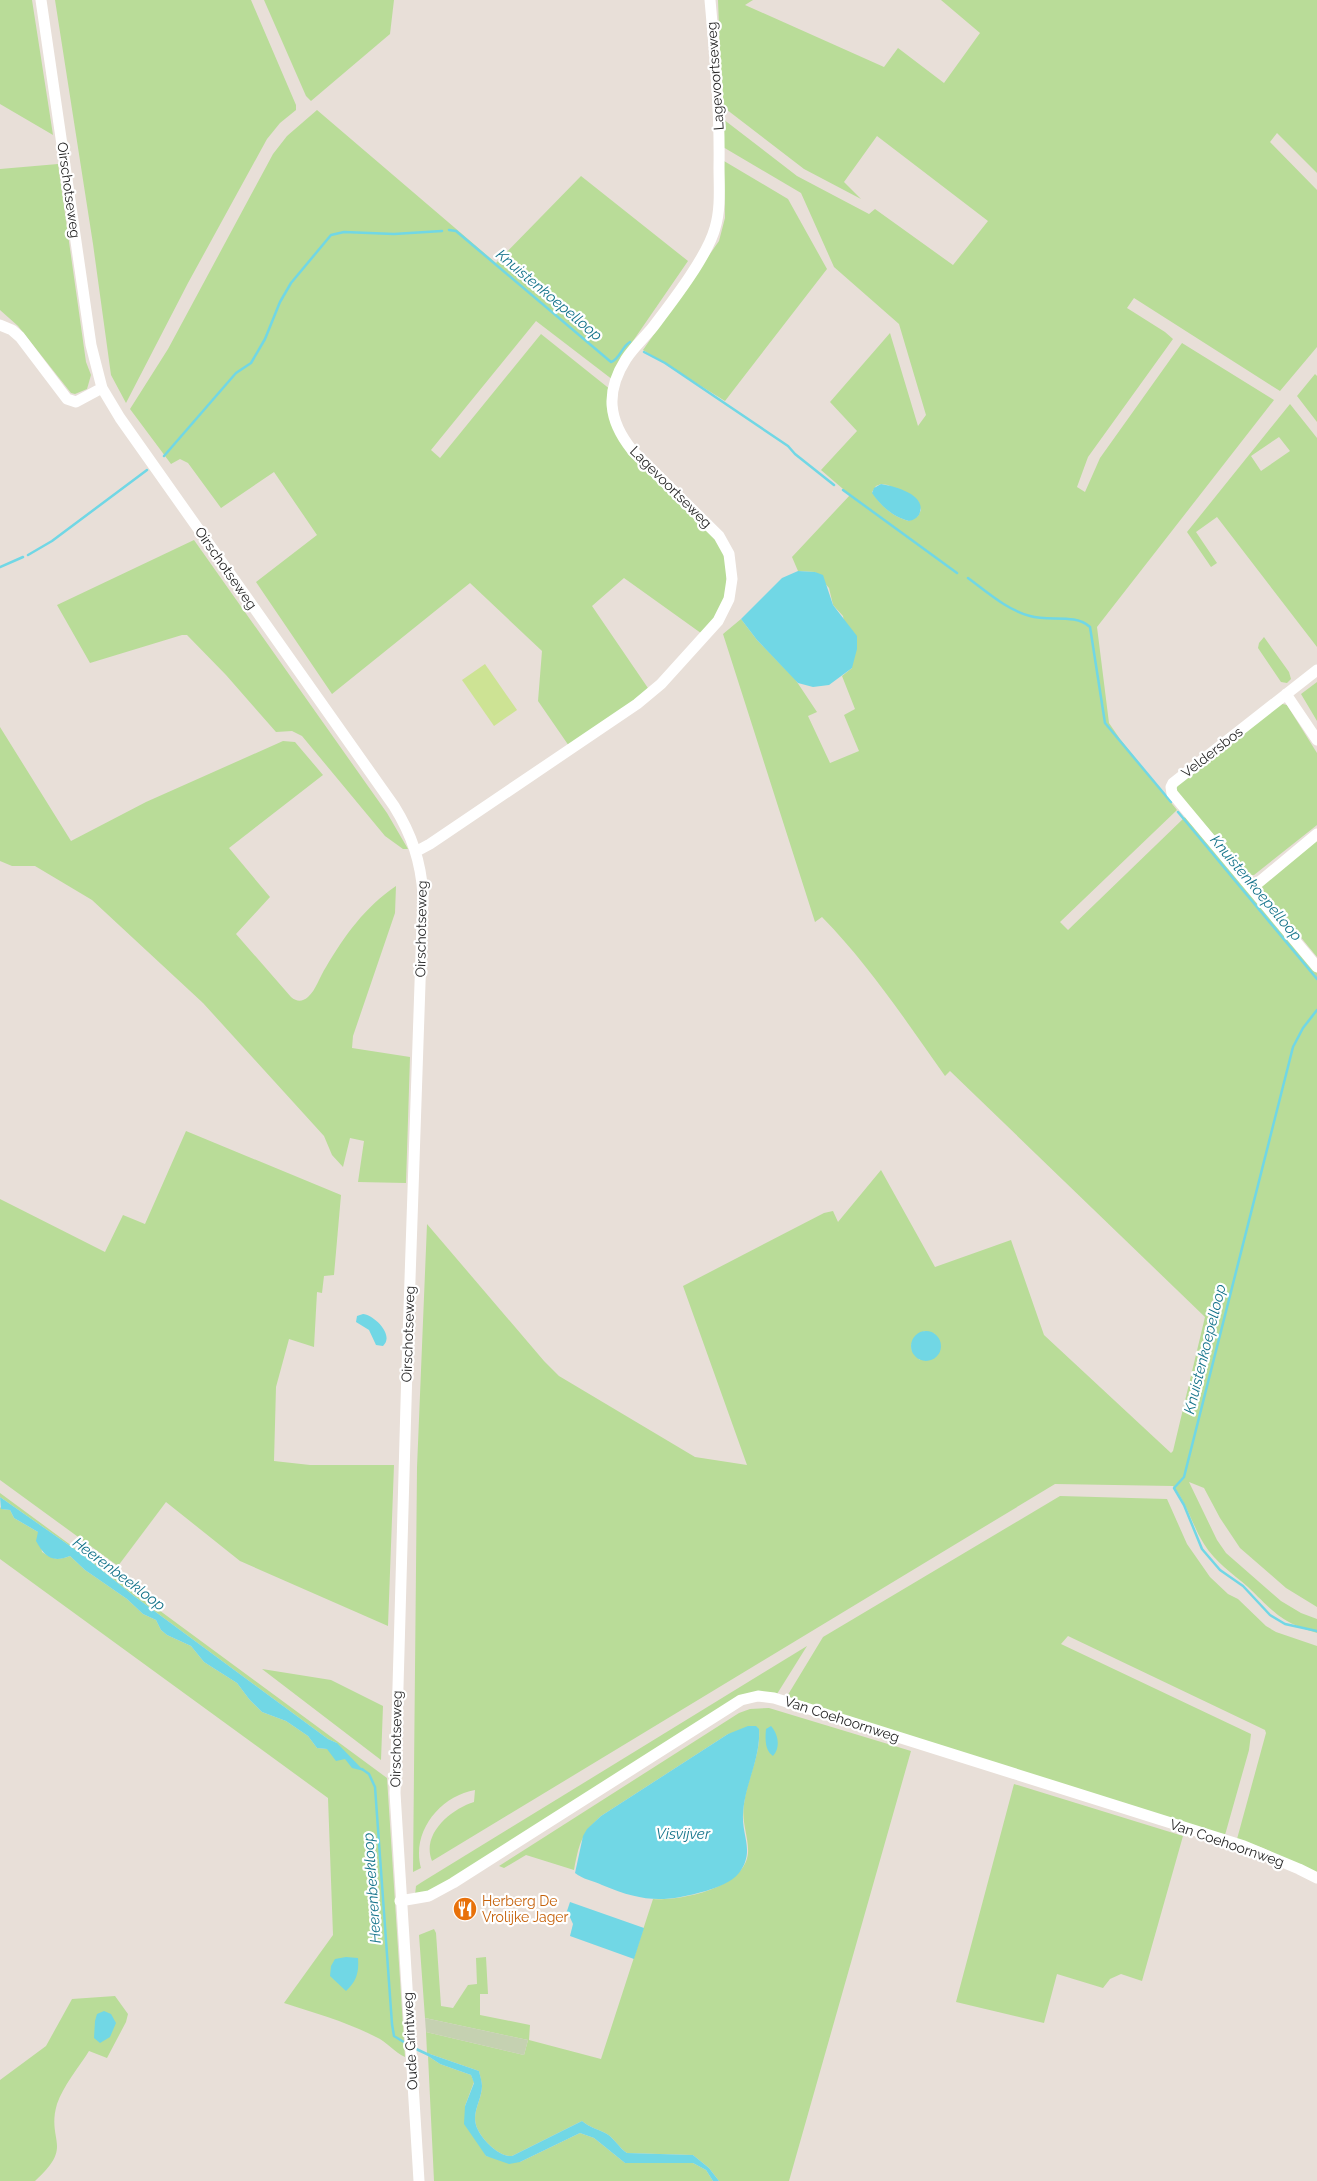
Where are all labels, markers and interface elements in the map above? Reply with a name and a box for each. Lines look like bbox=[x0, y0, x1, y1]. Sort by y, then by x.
street label: Lagevoortseweg bbox=[703, 21, 727, 131]
street label: Oirschotseweg bbox=[54, 141, 84, 239]
water label: Knuistenkoepelloop bbox=[492, 245, 606, 345]
street label: Lagevoortseweg bbox=[627, 443, 715, 531]
street label: Oirschotseweg bbox=[192, 524, 260, 612]
street label: Veldersbos bbox=[1178, 723, 1246, 781]
water label: Knuistenkoepelloop bbox=[1206, 831, 1306, 945]
street label: Oirschotseweg bbox=[412, 880, 430, 978]
water label: Knuistenkoepelloop bbox=[1180, 1282, 1230, 1416]
street label: Oirschotseweg bbox=[398, 1285, 418, 1383]
water label: Heerenbeekloop bbox=[69, 1533, 169, 1615]
street label: Oirschotseweg bbox=[387, 1690, 405, 1788]
street label: Van Coehoornweg bbox=[782, 1693, 902, 1745]
street label: Van Coehoornweg bbox=[1168, 1816, 1286, 1870]
water label: Visvijver bbox=[656, 1825, 711, 1843]
water label: Heerenbeekloop bbox=[359, 1832, 385, 1944]
place label: Herberg De Vrolijke Jager bbox=[482, 1893, 569, 1925]
restaurant icon: Herberg De Vrolijke Jager bbox=[452, 1896, 478, 1922]
street label: Oude Grintweg bbox=[399, 1992, 421, 2090]

